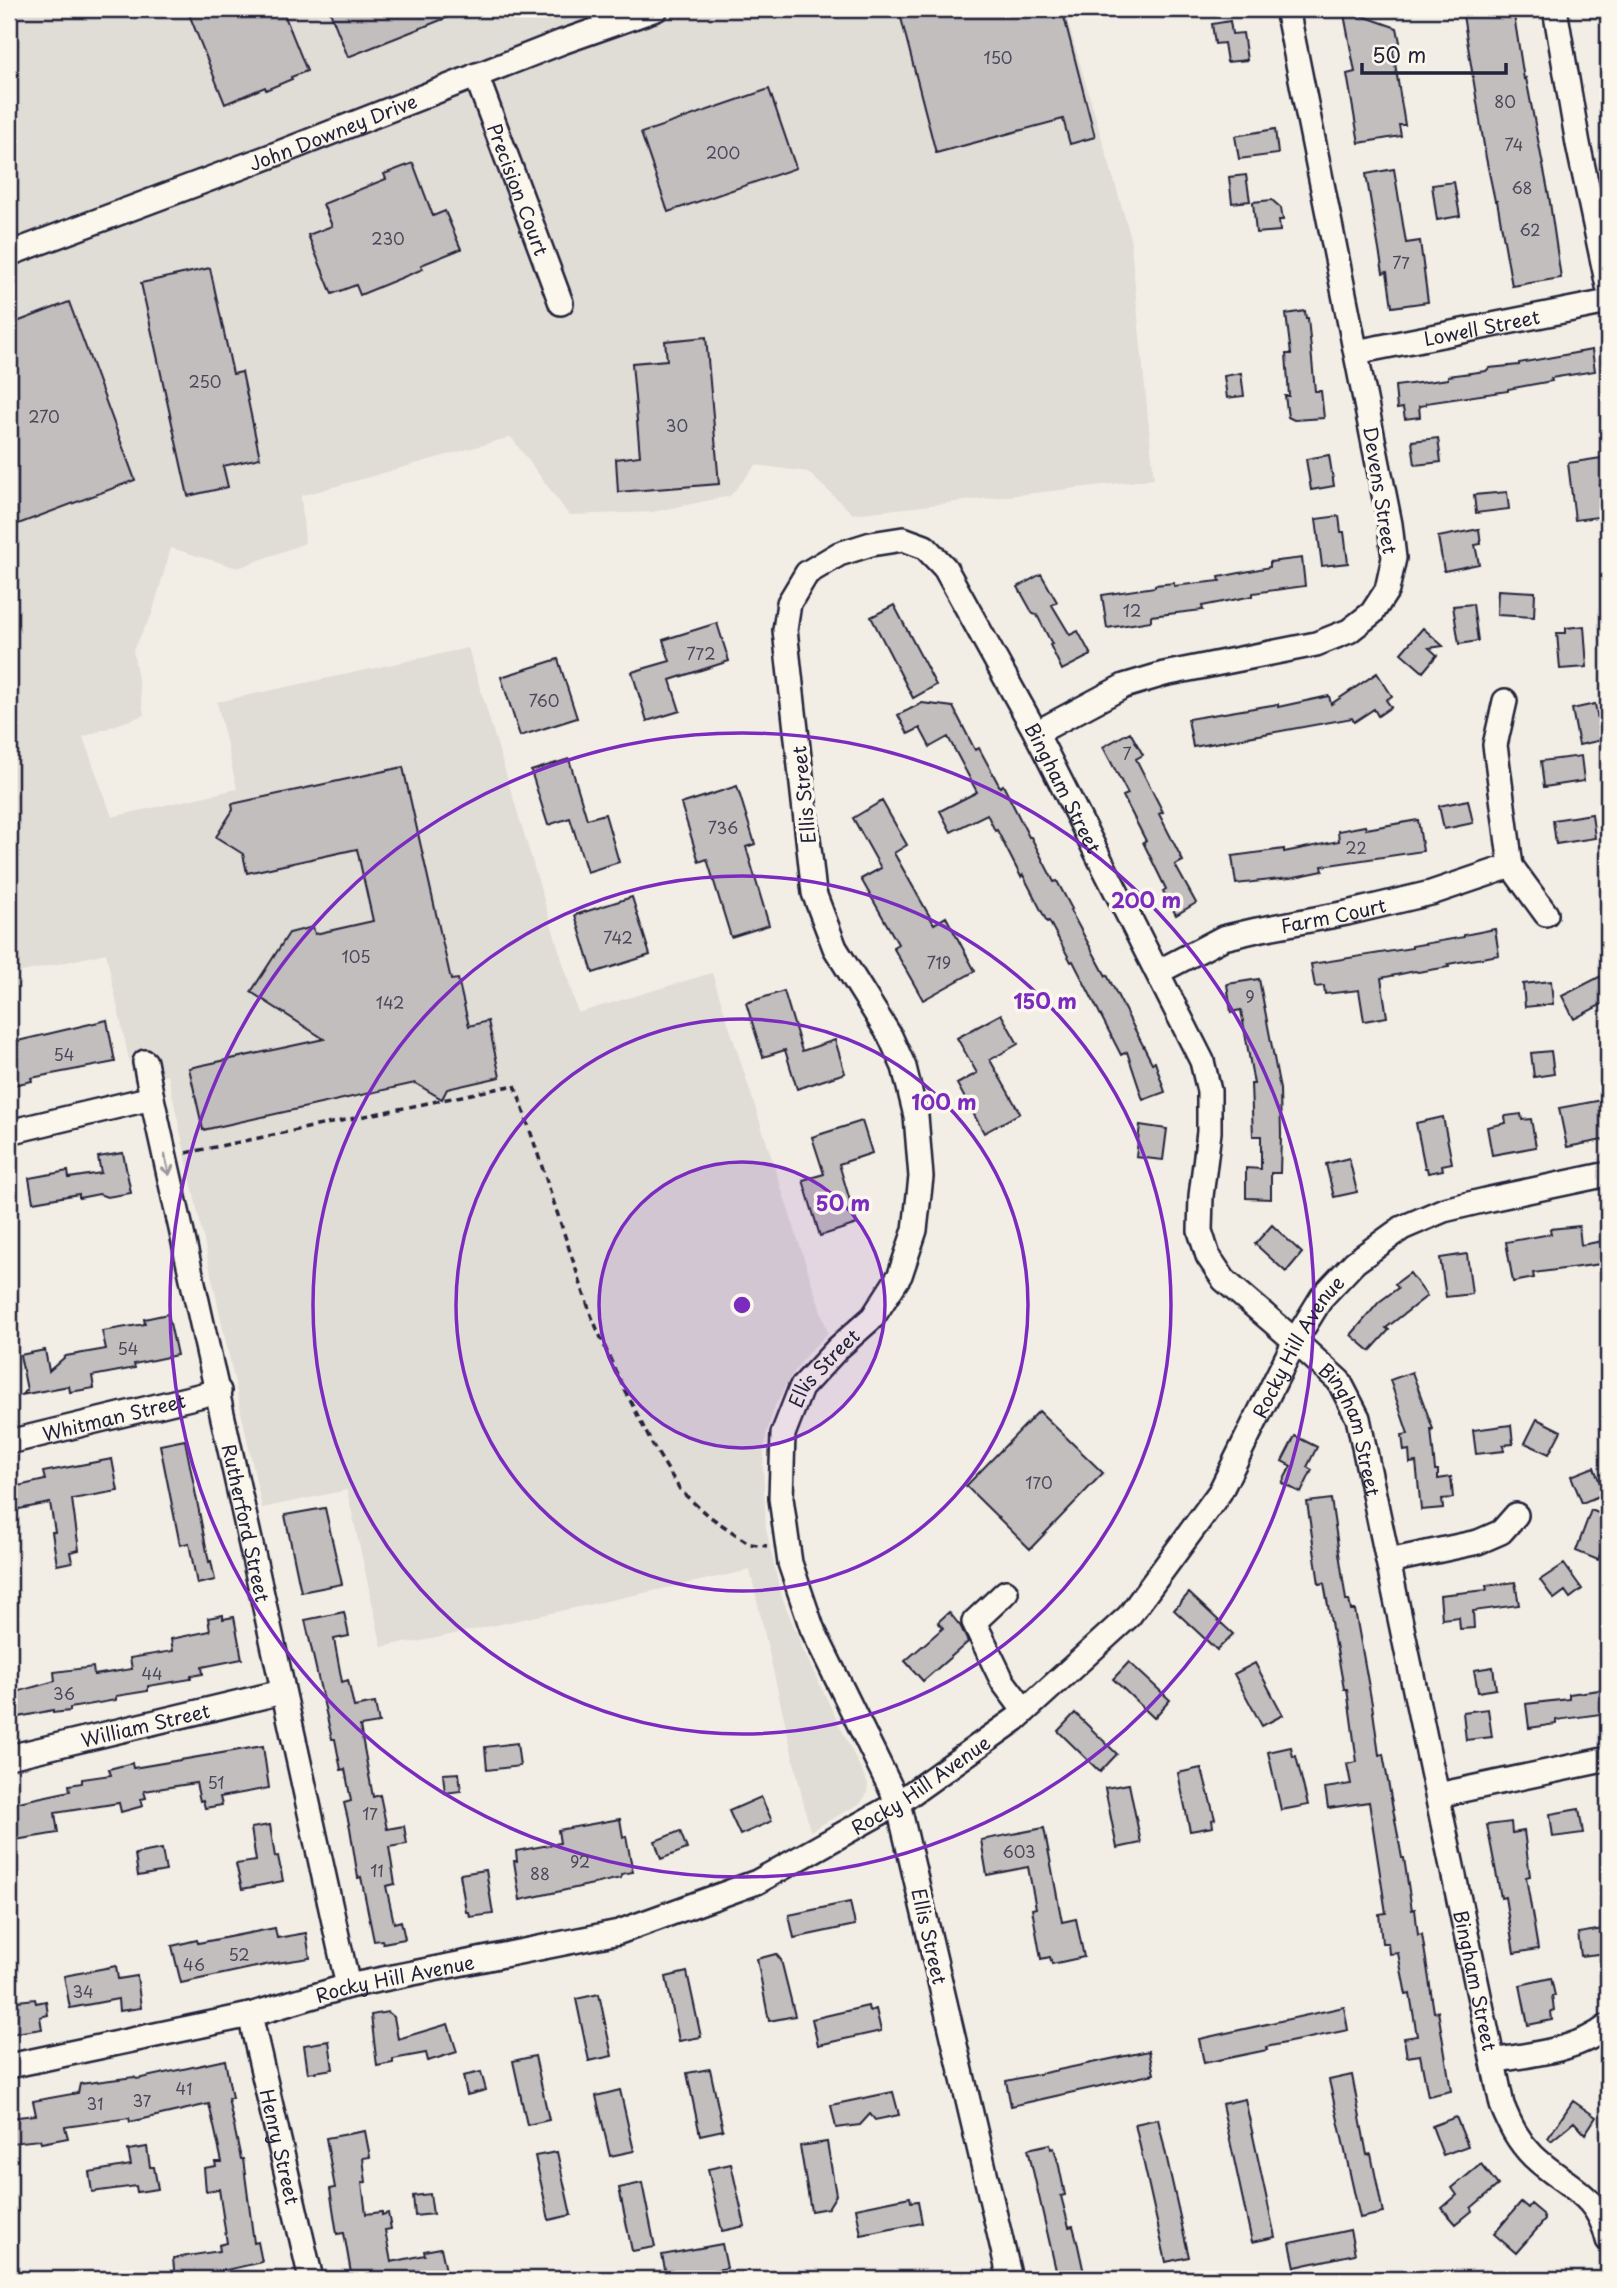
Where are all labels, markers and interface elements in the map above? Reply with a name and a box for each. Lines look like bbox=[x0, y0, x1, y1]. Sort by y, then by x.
scale bar bbox=[1362, 32, 1505, 76]
text: 50 m bbox=[1372, 38, 1426, 70]
house number: 150 bbox=[983, 45, 1013, 69]
street label: John Downey Drive bbox=[245, 86, 421, 177]
house number: 80 bbox=[1494, 89, 1516, 113]
street label: Precision Court bbox=[481, 119, 556, 260]
house number: 74 bbox=[1505, 132, 1523, 156]
house number: 200 bbox=[706, 140, 740, 164]
house number: 68 bbox=[1511, 175, 1533, 199]
house number: 62 bbox=[1519, 217, 1541, 241]
house number: 230 bbox=[371, 226, 405, 250]
house number: 77 bbox=[1392, 250, 1410, 274]
street label: Lowell Street bbox=[1421, 302, 1542, 352]
house number: 250 bbox=[189, 369, 221, 393]
house number: 270 bbox=[28, 404, 60, 428]
house number: 30 bbox=[666, 413, 688, 437]
street label: Devens Street bbox=[1357, 424, 1405, 556]
house number: 12 bbox=[1123, 598, 1141, 622]
house number: 772 bbox=[687, 641, 715, 665]
house number: 760 bbox=[529, 688, 559, 712]
street label: Bingham Street bbox=[1019, 717, 1109, 858]
house number: 7 bbox=[1122, 741, 1132, 765]
street label: Ellis Street bbox=[784, 744, 822, 845]
house number: 736 bbox=[708, 815, 738, 839]
house number: 22 bbox=[1345, 835, 1367, 859]
text: 200 m bbox=[1111, 883, 1181, 915]
street label: Farm Court bbox=[1278, 890, 1389, 939]
house number: 742 bbox=[603, 925, 633, 949]
house number: 105 bbox=[341, 944, 371, 968]
house number: 719 bbox=[927, 950, 951, 974]
text: 150 m bbox=[1013, 984, 1077, 1016]
house number: 9 bbox=[1245, 984, 1255, 1008]
house number: 142 bbox=[376, 990, 404, 1014]
house number: 54 bbox=[54, 1042, 74, 1066]
text: 100 m bbox=[911, 1085, 977, 1117]
one-way arrow bbox=[161, 1153, 174, 1175]
text: 50 m bbox=[816, 1186, 870, 1218]
street label: Rocky Hill Avenue bbox=[1245, 1269, 1350, 1423]
centre of rings bbox=[730, 1293, 754, 1317]
street label: Ellis Street bbox=[781, 1321, 865, 1412]
house number: 54 bbox=[118, 1336, 138, 1360]
street label: Bingham Street bbox=[1313, 1355, 1388, 1499]
street label: Whitman Street bbox=[40, 1386, 189, 1447]
street label: Rutherford Street bbox=[216, 1441, 277, 1605]
house number: 170 bbox=[1025, 1470, 1053, 1494]
house number: 44 bbox=[141, 1661, 163, 1685]
house number: 36 bbox=[53, 1681, 75, 1705]
street label: William Street bbox=[78, 1696, 213, 1753]
street label: Rocky Hill Avenue bbox=[846, 1728, 995, 1841]
house number: 51 bbox=[207, 1770, 225, 1794]
house number: 17 bbox=[362, 1801, 378, 1825]
house number: 603 bbox=[1002, 1839, 1036, 1863]
house number: 92 bbox=[570, 1849, 590, 1873]
house number: 11 bbox=[370, 1858, 384, 1882]
house number: 88 bbox=[530, 1861, 550, 1885]
street label: Ellis Street bbox=[905, 1885, 955, 1987]
street label: Bingham Street bbox=[1447, 1907, 1504, 2054]
house number: 52 bbox=[228, 1942, 250, 1966]
street label: Rocky Hill Avenue bbox=[312, 1947, 477, 2009]
house number: 46 bbox=[183, 1952, 205, 1976]
house number: 34 bbox=[72, 1979, 94, 2003]
house number: 41 bbox=[176, 2076, 192, 2100]
street label: Henry Street bbox=[253, 2086, 307, 2207]
house number: 37 bbox=[133, 2088, 152, 2112]
house number: 31 bbox=[87, 2091, 103, 2115]

